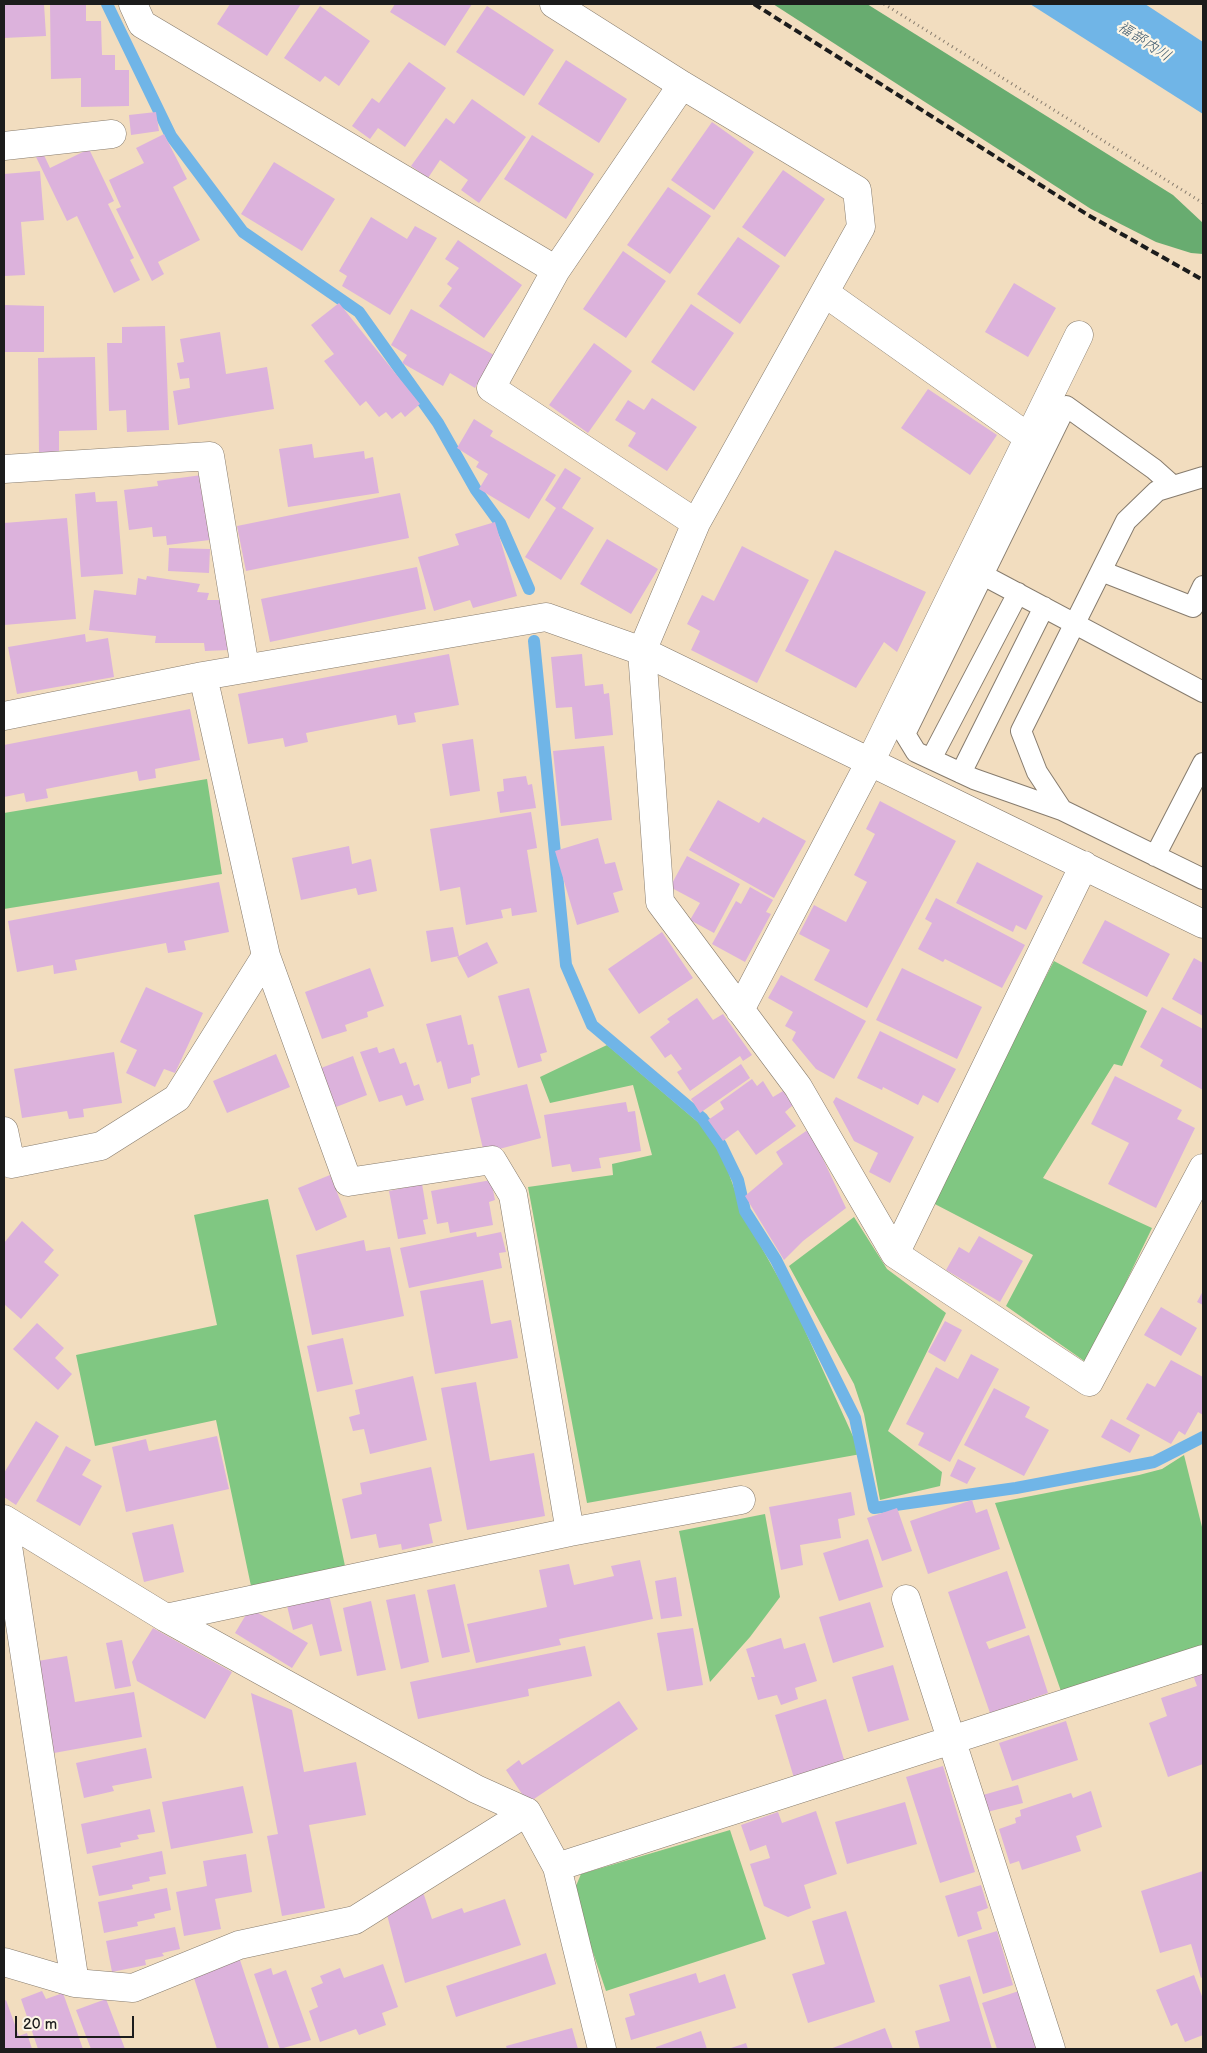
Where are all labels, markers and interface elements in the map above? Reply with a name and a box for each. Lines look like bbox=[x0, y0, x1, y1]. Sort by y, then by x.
water label: 福部内川 bbox=[1114, 18, 1174, 66]
scale bar bbox=[18, 2006, 136, 2038]
text: 20 m bbox=[23, 2015, 57, 2034]

